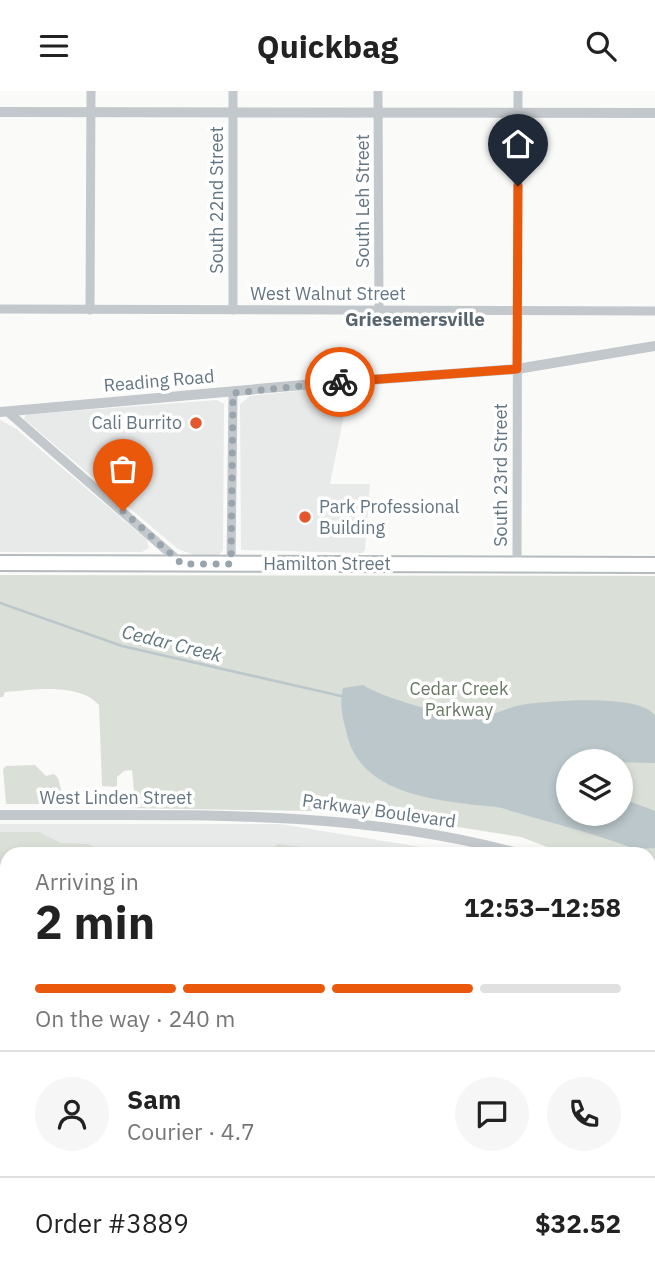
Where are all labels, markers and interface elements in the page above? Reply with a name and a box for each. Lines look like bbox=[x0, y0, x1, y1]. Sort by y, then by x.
text: Quickbag bbox=[257, 25, 398, 67]
icon: menu bbox=[35, 27, 73, 65]
icon: search bbox=[582, 27, 620, 65]
pin bbox=[488, 114, 548, 186]
icon: home bbox=[499, 125, 537, 163]
street label: South 22nd Street bbox=[205, 126, 228, 274]
street label: South Leh Street bbox=[351, 134, 374, 268]
street label: West Walnut Street bbox=[250, 282, 406, 305]
district label: Griesemersville bbox=[345, 307, 485, 331]
courier bbox=[305, 347, 375, 417]
icon: bike bbox=[321, 363, 359, 401]
street label: Reading Road bbox=[103, 364, 215, 397]
street label: South 23rd Street bbox=[489, 403, 512, 547]
place label: Cali Burrito bbox=[92, 411, 182, 434]
marker: Cali Burrito bbox=[188, 415, 204, 431]
pin bbox=[93, 439, 153, 511]
icon: bag bbox=[104, 450, 142, 488]
place label: Park Professional Building bbox=[319, 495, 459, 539]
marker: Park Professional Building bbox=[297, 509, 313, 525]
street label: Hamilton Street bbox=[263, 552, 391, 575]
water label: Cedar Creek bbox=[119, 619, 226, 667]
park label: Cedar Creek Parkway bbox=[410, 677, 509, 721]
map controls bbox=[556, 749, 633, 826]
button: layers bbox=[556, 749, 633, 826]
street label: West Linden Street bbox=[40, 786, 192, 809]
street label: Parkway Boulevard bbox=[301, 788, 457, 833]
text: Arriving in bbox=[35, 866, 139, 896]
text: 12:53–12:58 bbox=[464, 890, 621, 924]
text: 2 min bbox=[35, 892, 155, 952]
text: On the way · 240 m bbox=[35, 1003, 235, 1033]
button: person bbox=[35, 1077, 109, 1151]
button: chat bbox=[455, 1077, 529, 1151]
button: phone bbox=[547, 1077, 621, 1151]
text: Sam bbox=[127, 1082, 181, 1116]
text: Courier · 4.7 bbox=[127, 1116, 255, 1146]
text: Order #3889 bbox=[35, 1206, 189, 1240]
text: $32.52 bbox=[535, 1206, 621, 1240]

